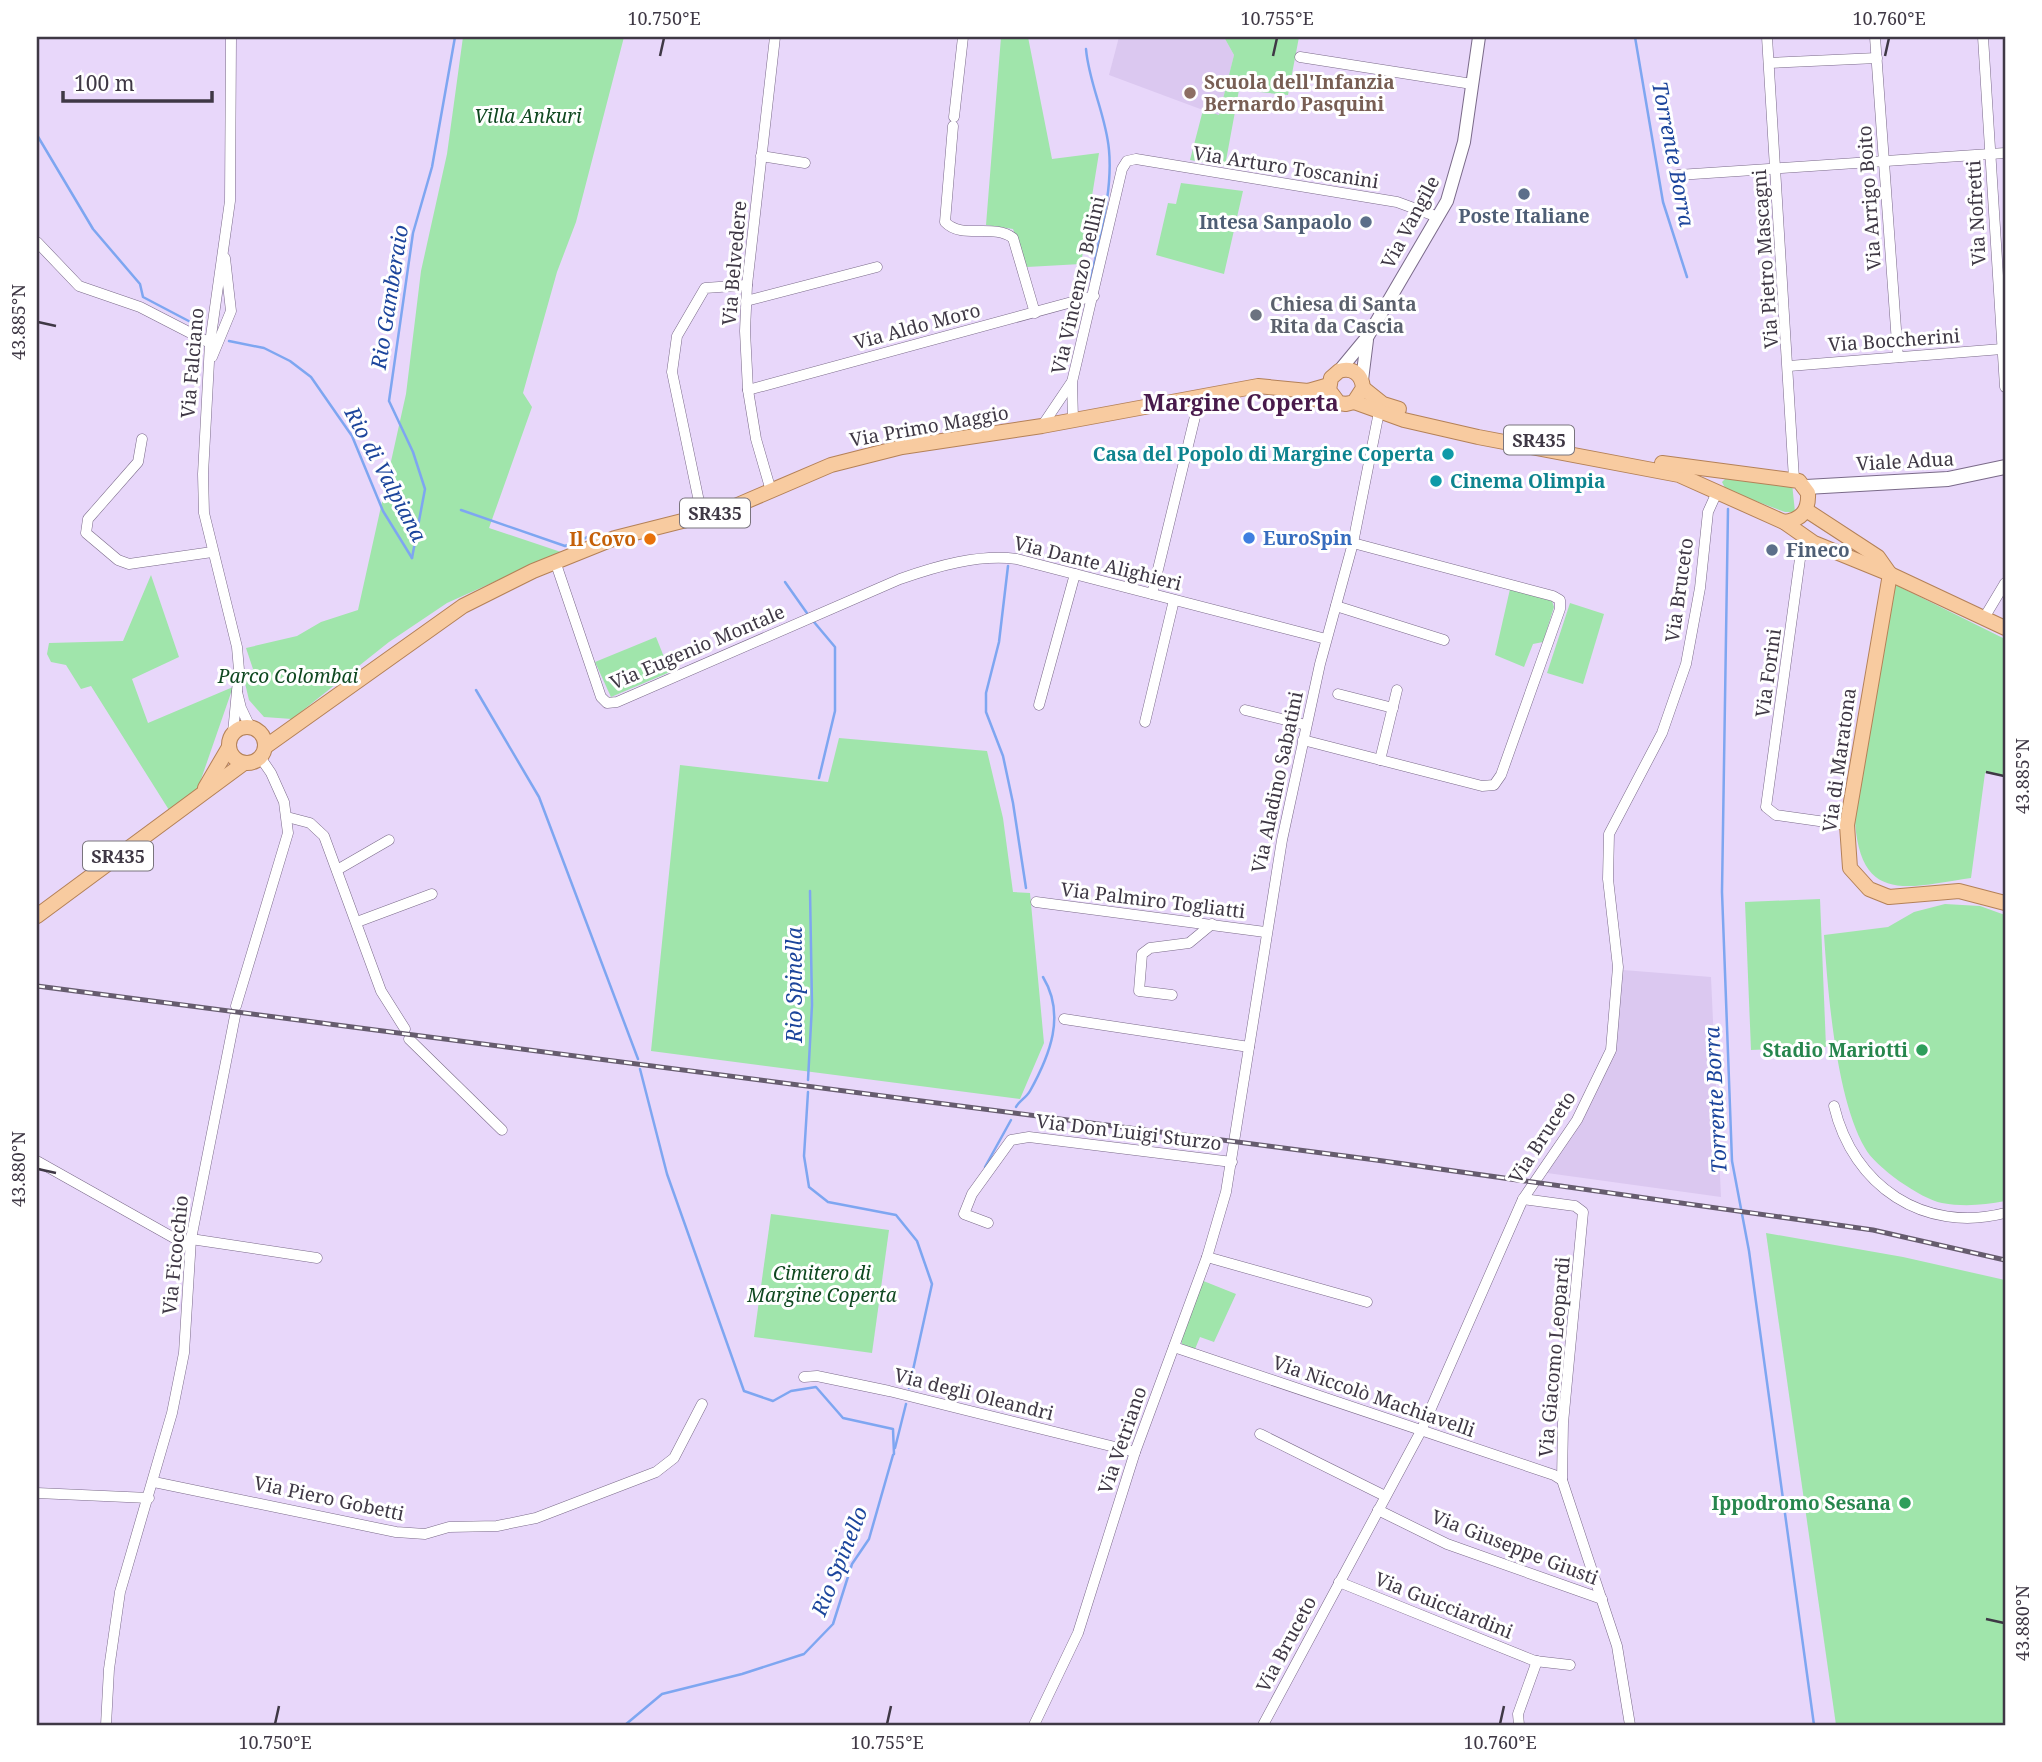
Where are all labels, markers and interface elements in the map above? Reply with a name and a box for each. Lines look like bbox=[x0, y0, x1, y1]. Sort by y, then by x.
text: 10.750°E bbox=[627, 6, 701, 30]
text: 10.755°E bbox=[1240, 6, 1314, 30]
text: 10.760°E bbox=[1852, 6, 1926, 30]
scale bar bbox=[63, 60, 212, 104]
text: 100 m bbox=[74, 69, 135, 97]
place label: Scuola dell'Infanzia Bernardo Pasquini bbox=[1204, 69, 1395, 117]
water label: Torrente Borra bbox=[1646, 79, 1702, 230]
marker: Scuola dell'Infanzia Bernardo Pasquini bbox=[1182, 85, 1198, 101]
park label: Villa Ankuri bbox=[474, 103, 582, 129]
street label: Via Arrigo Boito bbox=[1851, 125, 1887, 271]
street label: Via Arturo Toscanini bbox=[1191, 139, 1381, 195]
street label: Via Nofretti bbox=[1960, 160, 1992, 266]
street label: Via Pietro Mascagni bbox=[1746, 169, 1784, 349]
street label: Via Vangile bbox=[1375, 171, 1445, 273]
marker: Poste Italiane bbox=[1516, 186, 1532, 202]
street label: Via Vincenzo Bellini bbox=[1045, 193, 1111, 377]
street label: Via Belvedere bbox=[716, 200, 752, 326]
place label: Poste Italiane bbox=[1458, 203, 1590, 229]
place label: Intesa Sanpaolo bbox=[1199, 209, 1352, 235]
marker: Intesa Sanpaolo bbox=[1358, 214, 1374, 230]
water label: Rio Gamberaio bbox=[364, 223, 414, 372]
text: 43.885°N bbox=[6, 284, 30, 360]
place label: Chiesa di Santa Rita da Cascia bbox=[1270, 291, 1417, 339]
street label: Via Aldo Moro bbox=[851, 297, 983, 355]
street label: Via Falciano bbox=[174, 307, 210, 419]
marker: Chiesa di Santa Rita da Cascia bbox=[1248, 307, 1264, 323]
street label: Via Boccherini bbox=[1827, 322, 1961, 358]
district label: Margine Coperta bbox=[1143, 386, 1339, 418]
street label: Via Primo Maggio bbox=[848, 399, 1010, 453]
water label: Rio di Valpiana bbox=[338, 401, 434, 547]
road number: SR435 bbox=[1504, 426, 1574, 454]
place label: Casa del Popolo di Margine Coperta bbox=[1093, 441, 1434, 467]
street label: Viale Adua bbox=[1855, 445, 1955, 477]
marker: Casa del Popolo di Margine Coperta bbox=[1440, 446, 1456, 462]
place label: Cinema Olimpia bbox=[1450, 468, 1605, 494]
marker: Cinema Olimpia bbox=[1428, 473, 1444, 489]
road number: SR435 bbox=[680, 499, 750, 528]
place label: EuroSpin bbox=[1263, 525, 1353, 551]
place label: Il Covo bbox=[569, 526, 636, 552]
street label: Via Dante Alighieri bbox=[1011, 530, 1185, 596]
marker: EuroSpin bbox=[1241, 530, 1257, 546]
marker: Il Covo bbox=[642, 531, 658, 547]
street label: Via Bruceto bbox=[1659, 536, 1699, 644]
place label: Fineco bbox=[1786, 537, 1850, 563]
marker: Fineco bbox=[1764, 542, 1780, 558]
street label: Via Eugenio Montale bbox=[606, 598, 788, 696]
street label: Via Forini bbox=[1749, 627, 1787, 719]
park label: Parco Colombai bbox=[217, 663, 358, 689]
street label: Via di Maratona bbox=[1816, 686, 1862, 834]
street label: Via Aladino Sabatini bbox=[1245, 689, 1309, 875]
text: 43.885°N bbox=[2010, 738, 2034, 814]
road number: SR435 bbox=[83, 842, 153, 870]
street label: Via Palmiro Togliatti bbox=[1059, 876, 1247, 924]
water label: Rio Spinella bbox=[780, 926, 808, 1044]
water label: Torrente Borra bbox=[1697, 1025, 1733, 1174]
place label: Stadio Mariotti bbox=[1762, 1037, 1908, 1063]
marker: Stadio Mariotti bbox=[1914, 1042, 1930, 1058]
street label: Via Bruceto bbox=[1502, 1086, 1582, 1188]
street label: Via Don Luigi Sturzo bbox=[1035, 1108, 1223, 1156]
text: 43.880°N bbox=[6, 1131, 30, 1207]
street label: Via Ficocchio bbox=[156, 1194, 194, 1316]
street label: Via Giacomo Leopardi bbox=[1532, 1256, 1576, 1458]
park label: Cimitero di Margine Coperta bbox=[746, 1260, 897, 1308]
street label: Via Niccolò Machiavelli bbox=[1269, 1349, 1479, 1443]
street label: Via degli Oleandri bbox=[892, 1362, 1056, 1426]
street label: Via Vetriano bbox=[1091, 1383, 1153, 1497]
street label: Via Piero Gobetti bbox=[251, 1469, 407, 1527]
place label: Ippodromo Sesana bbox=[1711, 1490, 1891, 1516]
marker: Ippodromo Sesana bbox=[1897, 1495, 1913, 1511]
water label: Rio Spinello bbox=[804, 1502, 874, 1621]
street label: Via Giuseppe Giusti bbox=[1428, 1503, 1602, 1591]
street label: Via Guicciardini bbox=[1371, 1565, 1517, 1645]
text: 43.880°N bbox=[2010, 1585, 2034, 1661]
street label: Via Bruceto bbox=[1250, 1591, 1322, 1697]
text: 10.750°E bbox=[238, 1730, 312, 1754]
text: 10.755°E bbox=[850, 1730, 924, 1754]
text: 10.760°E bbox=[1463, 1730, 1537, 1754]

